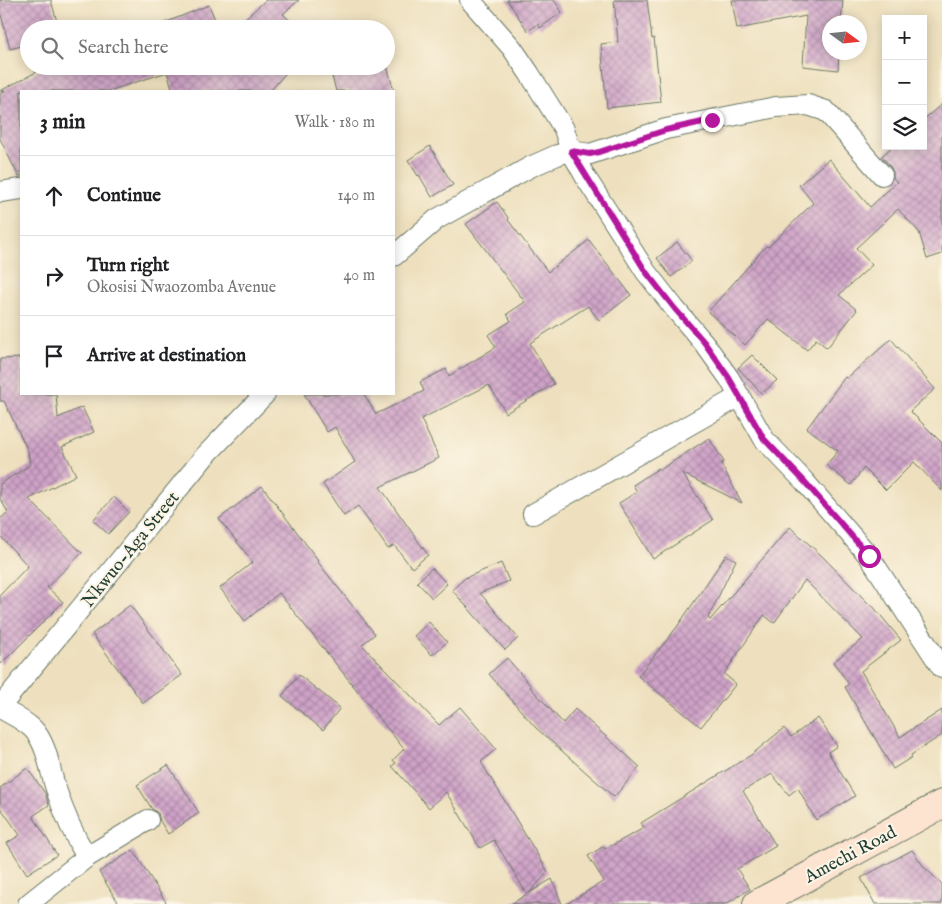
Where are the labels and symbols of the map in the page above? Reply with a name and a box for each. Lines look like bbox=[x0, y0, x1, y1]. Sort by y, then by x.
north arrow bbox=[822, 15, 867, 60]
route end bbox=[701, 109, 724, 132]
street label: Nkwuo-Aga Street bbox=[77, 487, 185, 613]
route start bbox=[858, 545, 881, 568]
street label: Amechi Road bbox=[800, 821, 901, 890]

